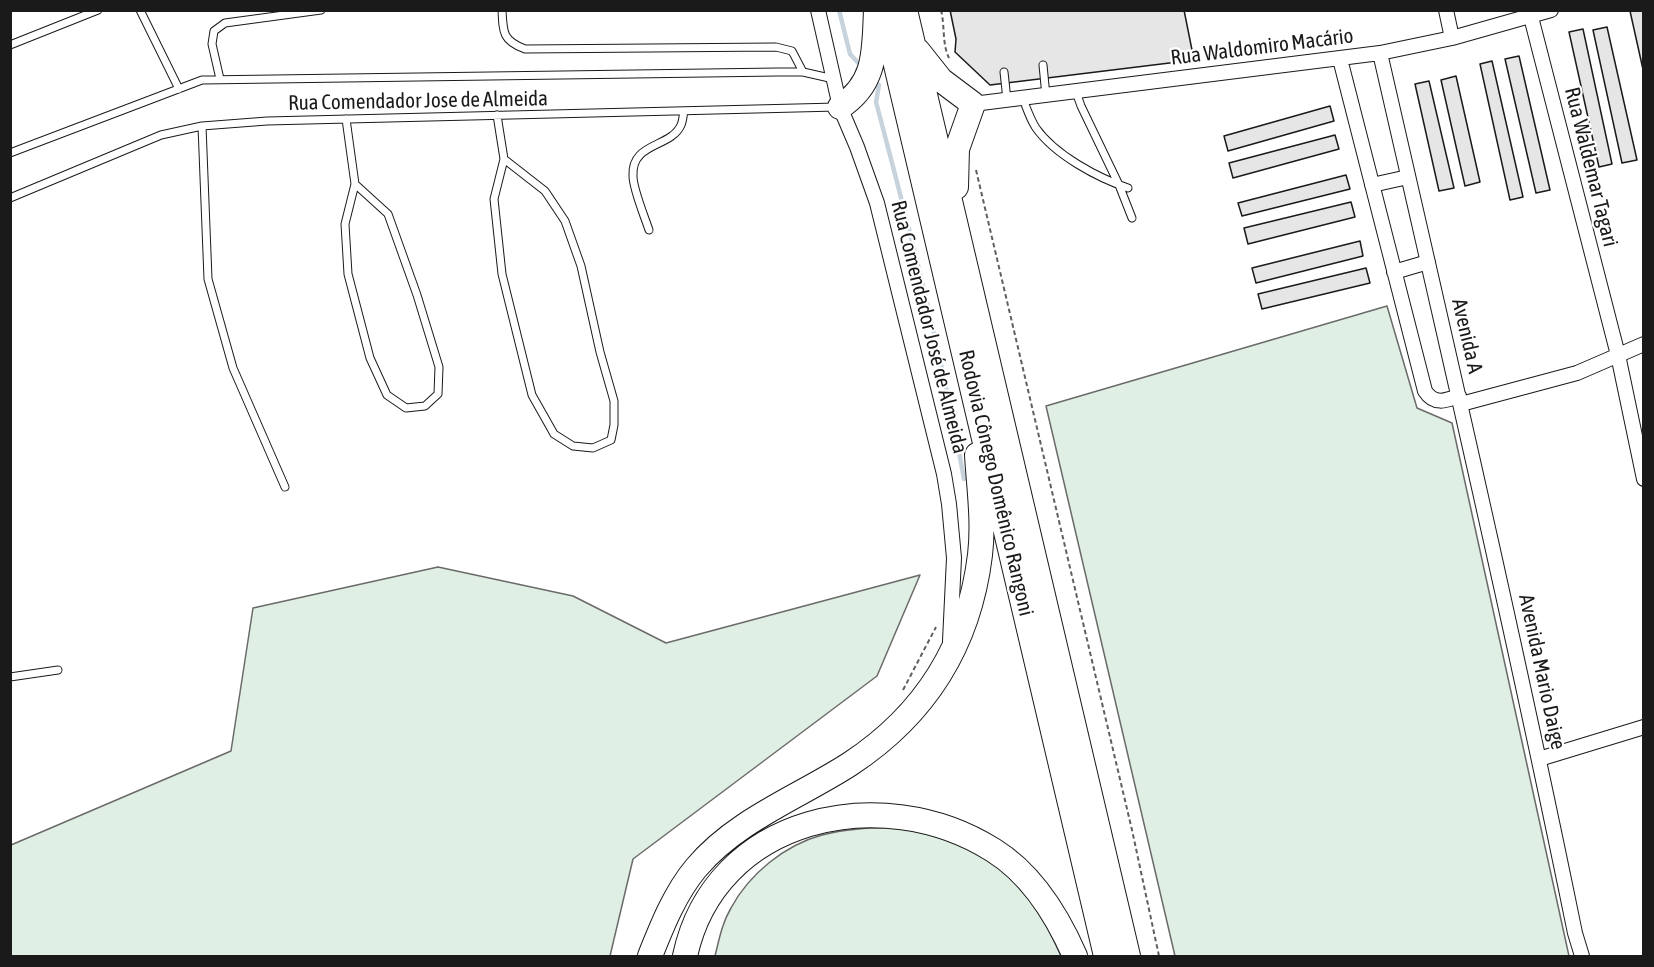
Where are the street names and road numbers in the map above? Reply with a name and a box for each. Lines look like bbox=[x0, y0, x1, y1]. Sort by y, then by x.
street label: Rua Waldomiro Macário bbox=[1169, 23, 1355, 71]
street label: Rua Waldemar Tagari bbox=[1559, 85, 1623, 249]
street label: Rua Comendador Jose de Almeida bbox=[288, 86, 548, 116]
street label: Rua Comendador José de Almeida bbox=[885, 198, 973, 456]
street label: Avenida A bbox=[1446, 296, 1488, 376]
street label: Rodovia Cônego Domênico Rangoni bbox=[953, 348, 1039, 618]
street label: Avenida Mario Daige bbox=[1513, 592, 1571, 752]

